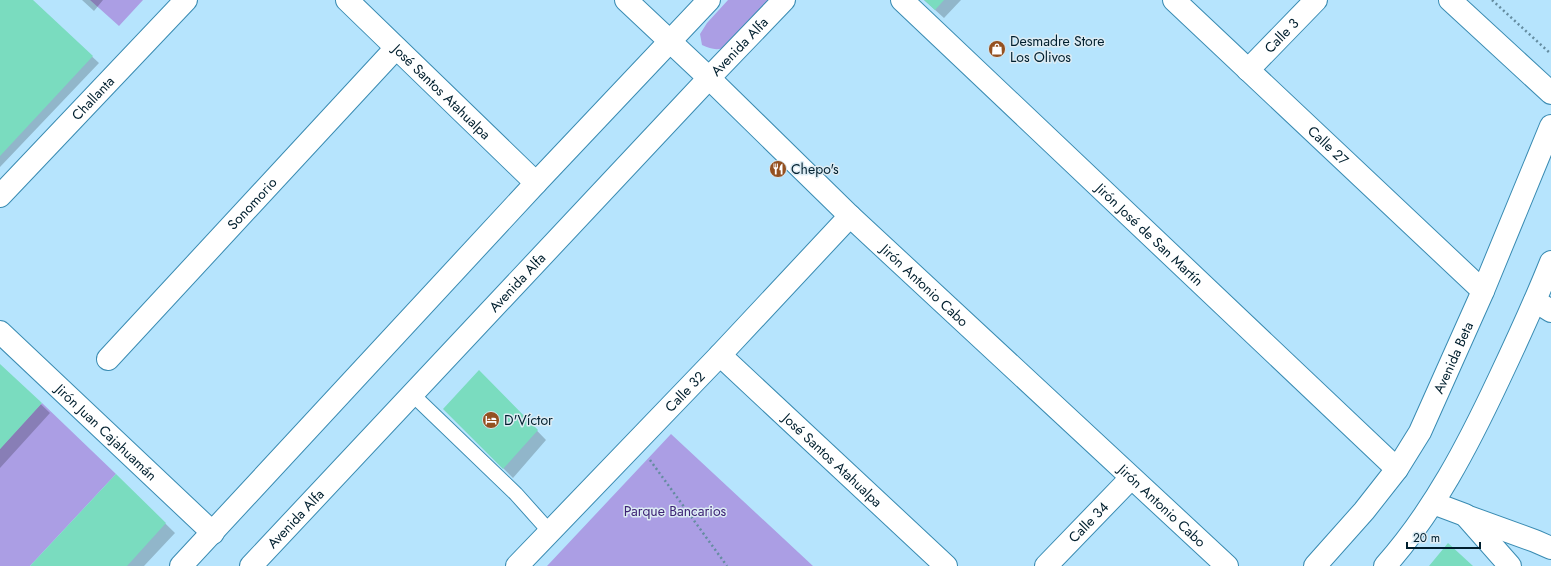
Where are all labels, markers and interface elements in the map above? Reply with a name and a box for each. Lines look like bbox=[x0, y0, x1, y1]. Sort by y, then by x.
street label: Avenida Alfa bbox=[706, 13, 772, 80]
street label: Calle 3 bbox=[1260, 13, 1303, 58]
place label: Desmadre Store Los Olivos bbox=[1010, 31, 1105, 67]
street label: José Santos Atahualpa bbox=[387, 38, 495, 144]
shop icon: Desmadre Store Los Olivos bbox=[987, 39, 1007, 59]
street label: Challanta bbox=[67, 71, 119, 125]
street label: Calle 27 bbox=[1303, 121, 1354, 170]
restaurant icon: Chepo's bbox=[768, 159, 788, 179]
place label: Chepo's bbox=[791, 159, 839, 179]
street label: Sonomorio bbox=[223, 173, 282, 234]
street label: Jirón José de San Martín bbox=[1090, 177, 1208, 290]
street label: Jirón Antonio Cabo bbox=[875, 238, 973, 331]
street label: Avenida Alfa bbox=[484, 248, 550, 316]
street label: Avenida Beta bbox=[1428, 319, 1478, 397]
street label: Calle 32 bbox=[660, 367, 709, 416]
street label: Jirón Juan Cajahuamán bbox=[50, 378, 161, 485]
street label: José Santos Atahualpa bbox=[777, 407, 887, 512]
hotel icon: D'Víctor bbox=[481, 410, 501, 430]
place label: D'Víctor bbox=[504, 410, 553, 430]
street label: Jirón Antonio Cabo bbox=[1112, 458, 1211, 552]
street label: Avenida Alfa bbox=[263, 484, 328, 553]
street label: Calle 34 bbox=[1064, 497, 1113, 547]
park label: Parque Bancarios bbox=[624, 501, 727, 521]
scale bar bbox=[1407, 524, 1480, 550]
text: 20 m bbox=[1413, 529, 1440, 547]

